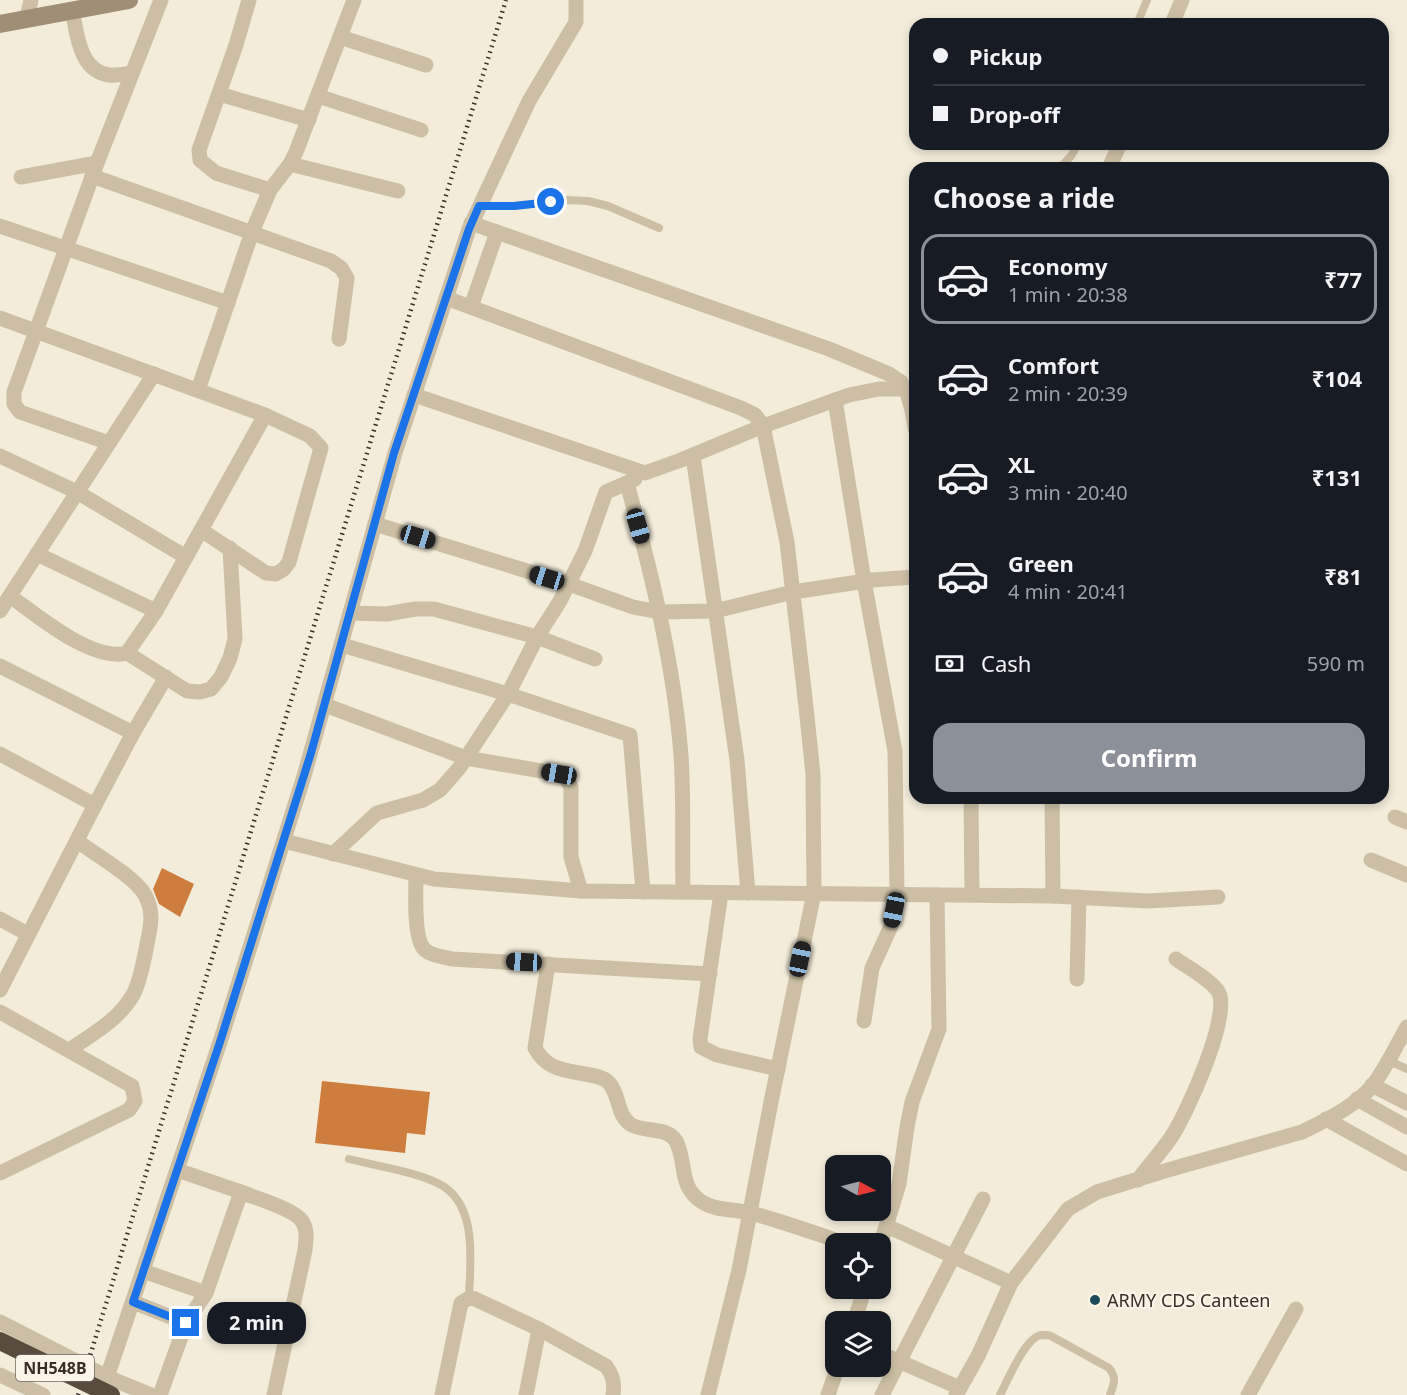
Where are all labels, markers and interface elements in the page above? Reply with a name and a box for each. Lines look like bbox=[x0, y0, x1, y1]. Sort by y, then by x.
text: Pickup bbox=[969, 41, 1042, 71]
text: Drop-off bbox=[969, 99, 1060, 129]
text: Choose a ride bbox=[933, 179, 1115, 216]
route start bbox=[537, 188, 564, 215]
text: Economy bbox=[1008, 251, 1107, 281]
icon: car bbox=[936, 252, 990, 306]
text: ₹77 bbox=[1324, 264, 1362, 294]
text: 1 min · 20:38 bbox=[1008, 281, 1128, 308]
text: Comfort bbox=[1008, 350, 1099, 380]
icon: car bbox=[936, 351, 990, 405]
text: ₹104 bbox=[1312, 363, 1362, 393]
text: 2 min · 20:39 bbox=[1008, 380, 1128, 407]
text: XL bbox=[1008, 449, 1035, 479]
icon: car bbox=[936, 450, 990, 504]
text: ₹131 bbox=[1312, 462, 1362, 492]
text: 3 min · 20:40 bbox=[1008, 479, 1128, 506]
car bbox=[624, 506, 652, 546]
car bbox=[398, 523, 438, 551]
text: Green bbox=[1008, 548, 1074, 578]
icon: car bbox=[936, 549, 990, 603]
text: ₹81 bbox=[1324, 561, 1362, 591]
car bbox=[527, 564, 567, 592]
text: 4 min · 20:41 bbox=[1008, 578, 1128, 605]
icon: cash bbox=[933, 647, 966, 680]
text: Cash bbox=[981, 648, 1031, 678]
text: 590 m bbox=[1307, 650, 1365, 677]
button: Confirm bbox=[933, 723, 1365, 792]
car bbox=[540, 762, 578, 786]
car bbox=[882, 891, 906, 929]
car bbox=[787, 940, 813, 978]
car bbox=[506, 952, 542, 972]
north arrow bbox=[825, 1155, 891, 1221]
map controls bbox=[825, 1155, 891, 1377]
button: locate bbox=[825, 1233, 891, 1299]
place label: ARMY CDS Canteen bbox=[1107, 1288, 1271, 1312]
marker: ARMY CDS Canteen bbox=[1088, 1293, 1102, 1307]
callout: 2 min bbox=[207, 1302, 306, 1344]
route end bbox=[172, 1309, 199, 1336]
text: 2 min bbox=[229, 1309, 284, 1336]
button: layers bbox=[825, 1311, 891, 1377]
road number: NH548B bbox=[16, 1355, 94, 1381]

